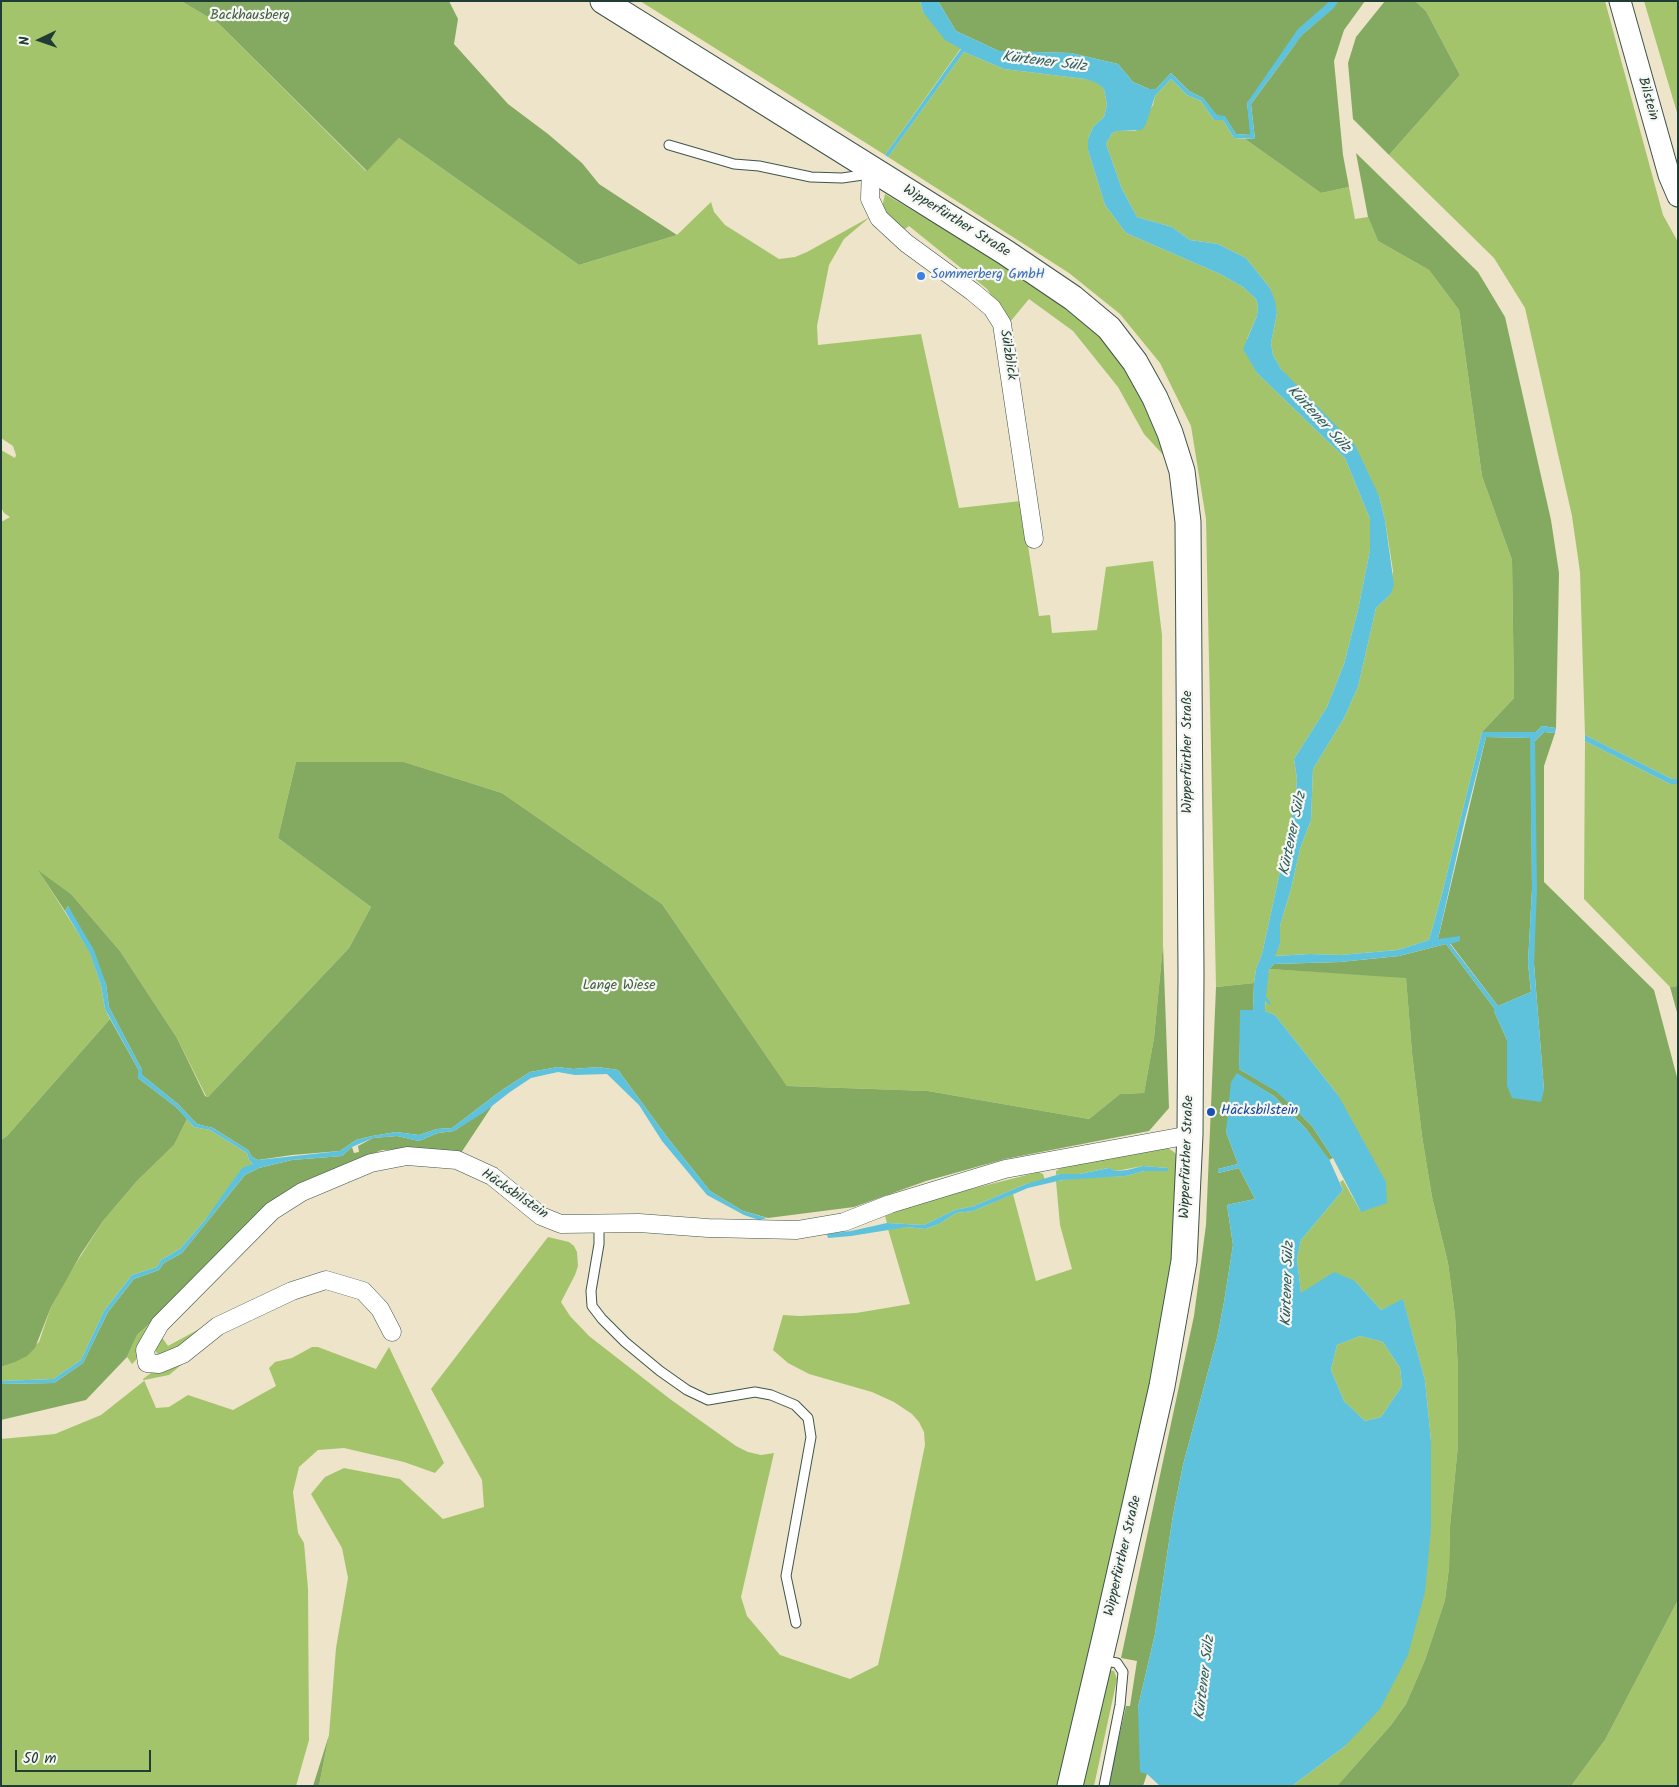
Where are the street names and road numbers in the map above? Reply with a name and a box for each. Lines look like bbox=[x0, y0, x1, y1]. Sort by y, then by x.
street label: Bilstein bbox=[1633, 75, 1661, 123]
street label: Wipperfürther Straße bbox=[899, 182, 1013, 262]
street label: Sülzblick bbox=[995, 329, 1019, 381]
street label: Wipperfürther Straße bbox=[1181, 690, 1197, 814]
street label: Wipperfürther Straße bbox=[1177, 1095, 1199, 1219]
street label: Häcksbilstein bbox=[477, 1166, 551, 1224]
street label: Wipperfürther Straße bbox=[1102, 1494, 1146, 1618]

